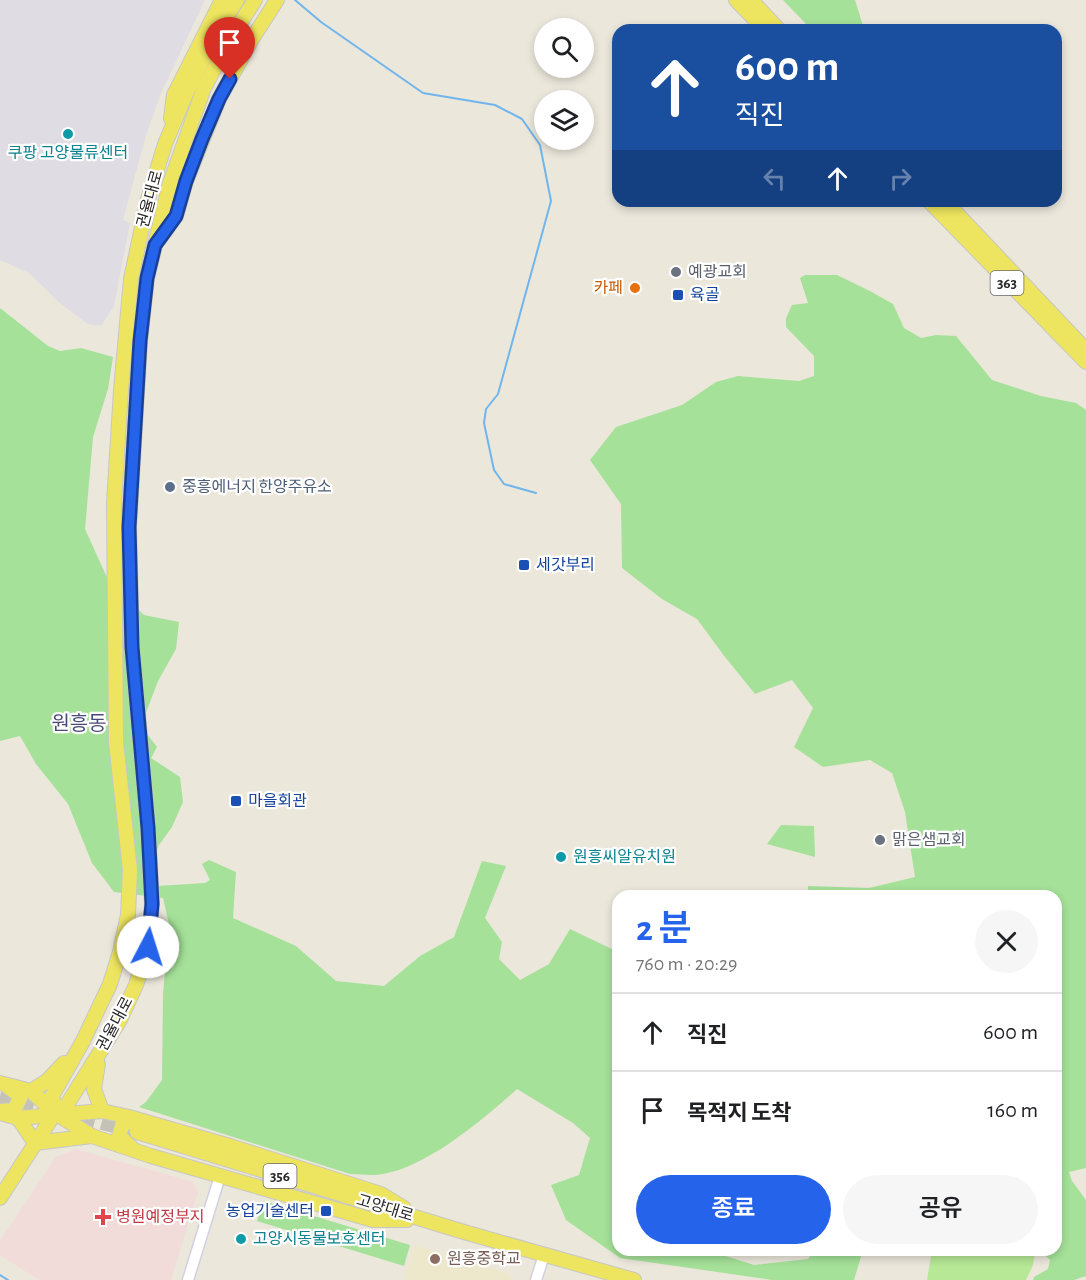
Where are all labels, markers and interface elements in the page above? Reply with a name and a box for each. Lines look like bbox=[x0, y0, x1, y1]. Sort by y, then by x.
pin bbox=[204, 17, 255, 79]
map controls bbox=[534, 18, 594, 150]
button: search bbox=[534, 18, 594, 78]
icon: arrive bbox=[213, 26, 246, 59]
text: 600 m bbox=[735, 46, 839, 88]
icon: ahead bbox=[636, 48, 714, 126]
button: layers bbox=[534, 90, 594, 150]
text: 직진 bbox=[735, 102, 785, 129]
marker: 쿠팡 고양물류센터 bbox=[61, 127, 75, 141]
place label: 쿠팡 고양물류센터 bbox=[8, 145, 128, 161]
icon: left bbox=[758, 162, 791, 195]
icon: ahead bbox=[821, 162, 854, 195]
icon: right bbox=[884, 162, 917, 195]
street label: 권율대로 bbox=[135, 168, 165, 230]
place label: 예광교회 bbox=[688, 264, 747, 280]
marker: 예광교회 bbox=[669, 265, 683, 279]
road number: 363 bbox=[990, 271, 1024, 295]
place label: 카페 bbox=[594, 280, 623, 296]
marker: 카페 bbox=[628, 281, 642, 295]
place label: 육골 bbox=[690, 287, 720, 303]
marker: 육골 bbox=[671, 288, 685, 302]
place label: 중흥에너지 한양주유소 bbox=[182, 479, 332, 495]
marker: 중흥에너지 한양주유소 bbox=[163, 480, 177, 494]
place label: 세갓부리 bbox=[536, 557, 595, 573]
marker: 세갓부리 bbox=[517, 558, 531, 572]
district label: 원흥동 bbox=[51, 713, 107, 734]
place label: 마을회관 bbox=[248, 793, 307, 809]
marker: 마을회관 bbox=[229, 794, 243, 808]
place label: 맑은샘교회 bbox=[892, 832, 966, 848]
marker: 맑은샘교회 bbox=[873, 833, 887, 847]
place label: 원흥씨알유치원 bbox=[573, 849, 676, 865]
marker: 원흥씨알유치원 bbox=[554, 850, 568, 864]
button: close bbox=[975, 910, 1038, 973]
text: 2 분 bbox=[636, 911, 692, 947]
position arrow bbox=[116, 915, 180, 979]
text: 760 m · 20:29 bbox=[636, 954, 738, 974]
street label: 권율대로 bbox=[94, 994, 136, 1054]
icon: ahead bbox=[636, 1016, 669, 1049]
text: 600 m bbox=[983, 1021, 1038, 1043]
text: 직진 bbox=[687, 1024, 727, 1046]
icon: arrive bbox=[636, 1094, 669, 1127]
text: 160 m bbox=[987, 1099, 1038, 1121]
text: 목적지 도착 bbox=[687, 1102, 792, 1124]
road number: 356 bbox=[264, 1164, 296, 1188]
button: 종료 bbox=[636, 1175, 831, 1244]
button: 공유 bbox=[843, 1175, 1038, 1244]
street label: 고양대로 bbox=[355, 1192, 416, 1224]
place label: 농업기술센터 bbox=[226, 1203, 314, 1219]
marker: 농업기술센터 bbox=[319, 1204, 333, 1218]
marker: 병원예정부지 bbox=[94, 1208, 112, 1226]
place label: 병원예정부지 bbox=[116, 1209, 204, 1225]
place label: 고양시동물보호센터 bbox=[253, 1231, 385, 1247]
marker: 고양시동물보호센터 bbox=[234, 1232, 248, 1246]
place label: 원흥중학교 bbox=[447, 1250, 521, 1267]
marker: 원흥중학교 bbox=[428, 1252, 442, 1266]

